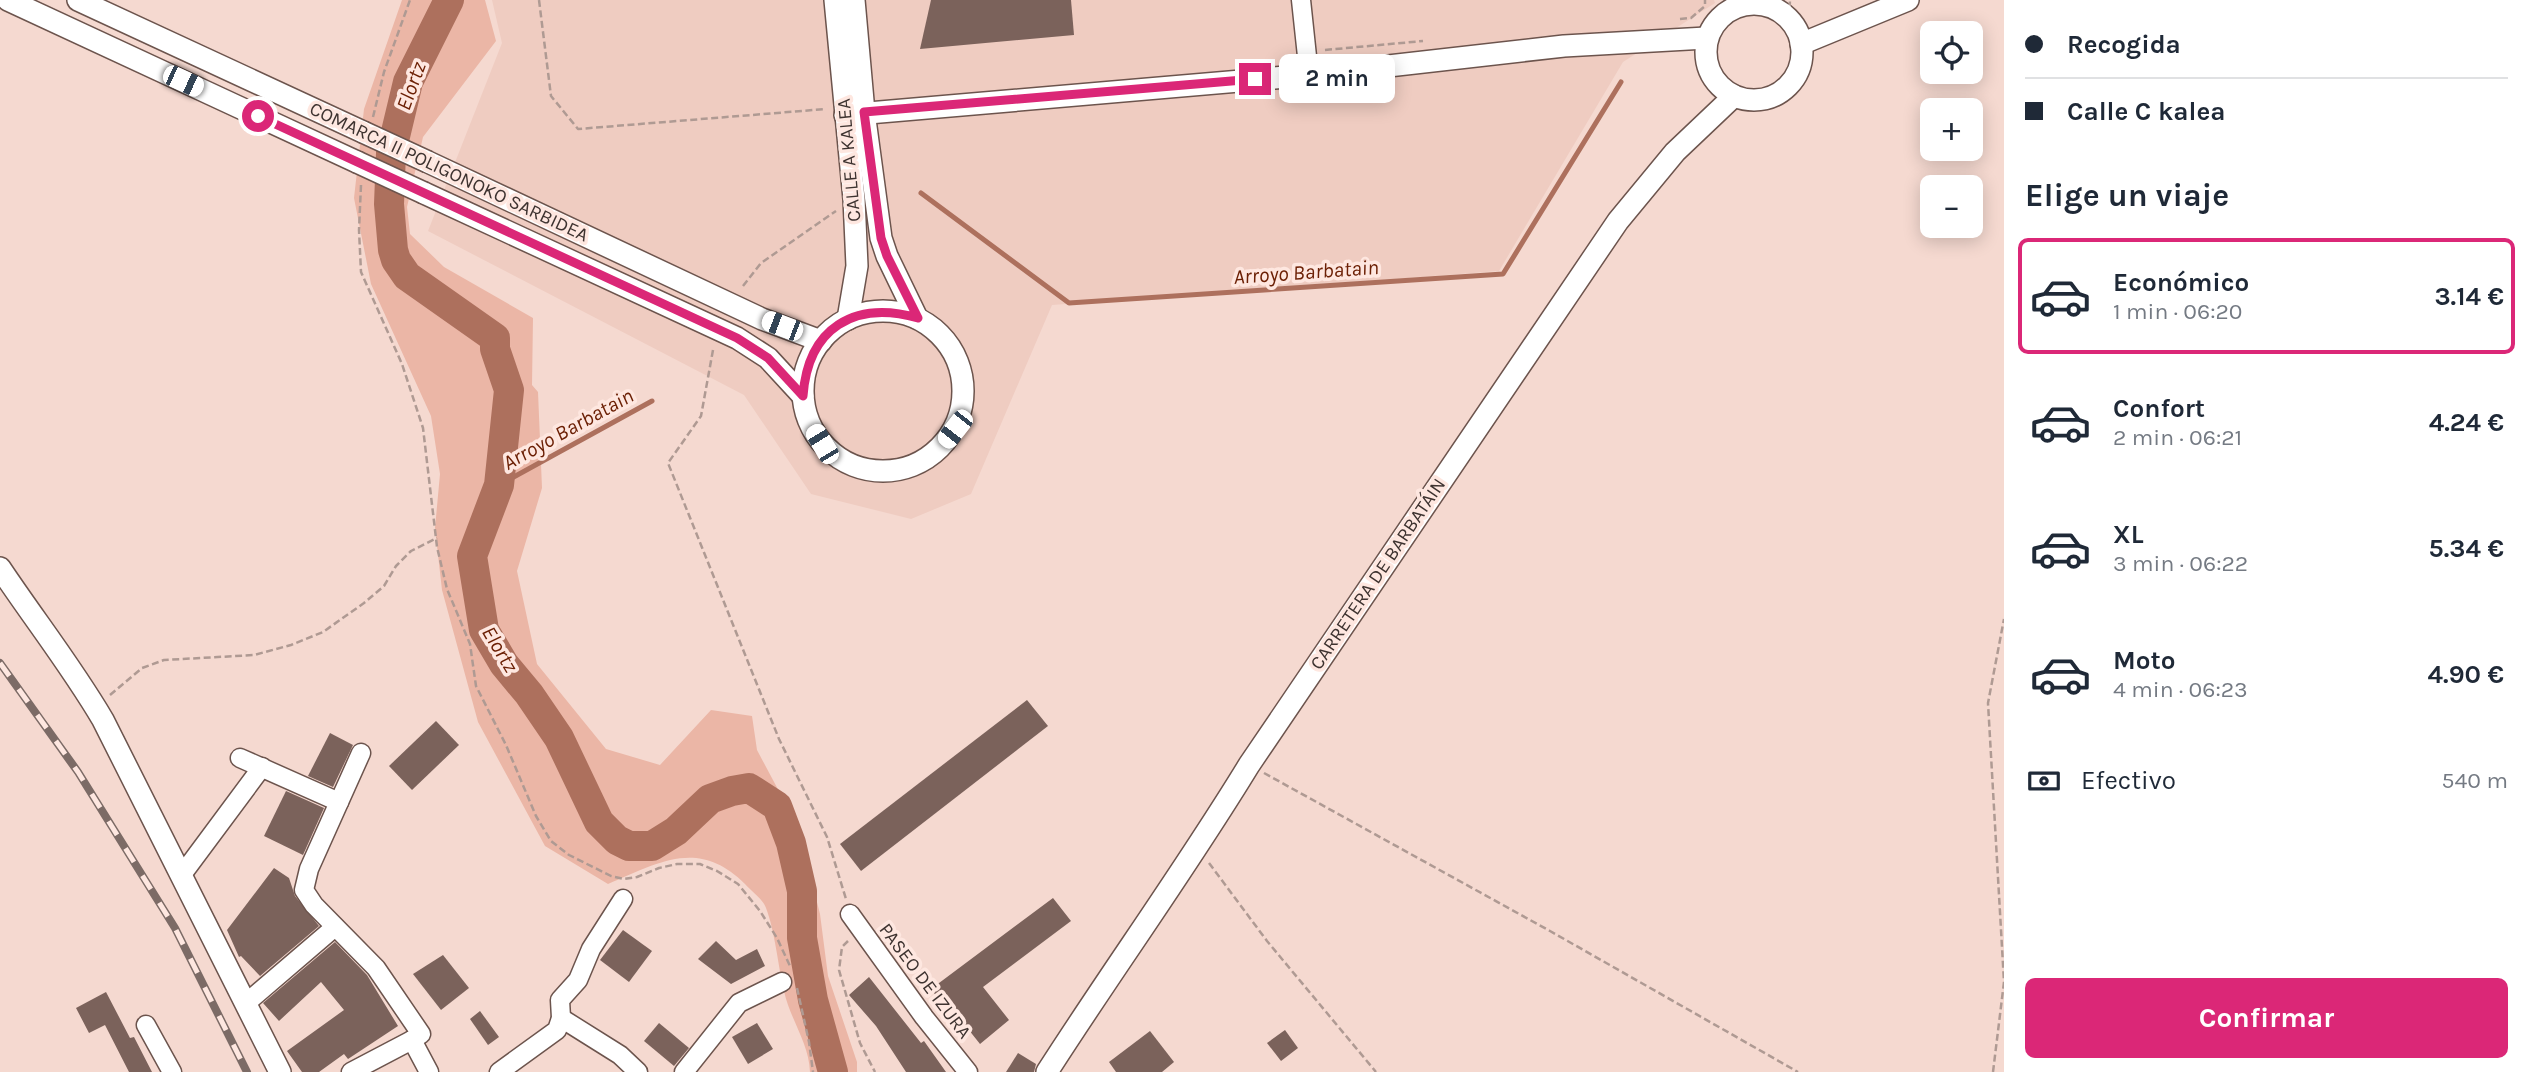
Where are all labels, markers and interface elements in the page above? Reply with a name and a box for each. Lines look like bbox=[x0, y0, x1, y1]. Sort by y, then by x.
map controls bbox=[1920, 21, 1983, 238]
button: locate bbox=[1920, 21, 1983, 84]
text: Recogida bbox=[2067, 29, 2181, 60]
callout: 2 min bbox=[1280, 55, 1395, 104]
water label: Elortz bbox=[391, 59, 431, 113]
car bbox=[160, 63, 207, 99]
route end bbox=[1239, 63, 1271, 95]
text: 2 min bbox=[1305, 65, 1369, 92]
text: Calle C kalea bbox=[2067, 96, 2225, 127]
street label: CALLE A KALEA bbox=[833, 97, 865, 223]
street label: COMARCA II POLIGONOKO SARBIDEA bbox=[306, 98, 592, 246]
button: + bbox=[1920, 98, 1983, 161]
route start bbox=[242, 100, 274, 132]
button: − bbox=[1920, 175, 1983, 238]
text: Elige un viaje bbox=[2025, 177, 2229, 214]
water label: Arroyo Barbatain bbox=[1233, 255, 1379, 289]
icon: car bbox=[2029, 265, 2092, 328]
text: Económico bbox=[2113, 267, 2249, 298]
text: 3.14 € bbox=[2434, 281, 2504, 312]
text: 1 min · 06:20 bbox=[2113, 298, 2242, 325]
car bbox=[759, 309, 806, 343]
water label: Arroyo Barbatain bbox=[499, 383, 637, 475]
icon: car bbox=[2029, 391, 2092, 454]
text: Confort bbox=[2113, 393, 2205, 424]
car bbox=[934, 406, 977, 452]
text: 4.24 € bbox=[2429, 407, 2504, 438]
car bbox=[803, 421, 842, 467]
text: 2 min · 06:21 bbox=[2113, 424, 2242, 451]
street label: CARRETERA DE BARBATÁIN bbox=[1305, 474, 1450, 674]
icon: car bbox=[2029, 517, 2092, 580]
text: XL bbox=[2113, 519, 2144, 550]
text: 5.34 € bbox=[2429, 533, 2504, 564]
text: 3 min · 06:22 bbox=[2113, 550, 2248, 577]
water label: Elortz bbox=[477, 622, 523, 676]
icon: car bbox=[2029, 643, 2092, 706]
text: Moto bbox=[2113, 645, 2175, 676]
text: 4.90 € bbox=[2428, 659, 2504, 690]
text: 4 min · 06:23 bbox=[2113, 676, 2248, 703]
icon: cash bbox=[2025, 762, 2063, 800]
text: Efectivo bbox=[2081, 765, 2176, 796]
text: 540 m bbox=[2442, 767, 2508, 794]
street label: PASEO DE IZURA bbox=[874, 919, 976, 1043]
button: Confirmar bbox=[2025, 978, 2508, 1058]

